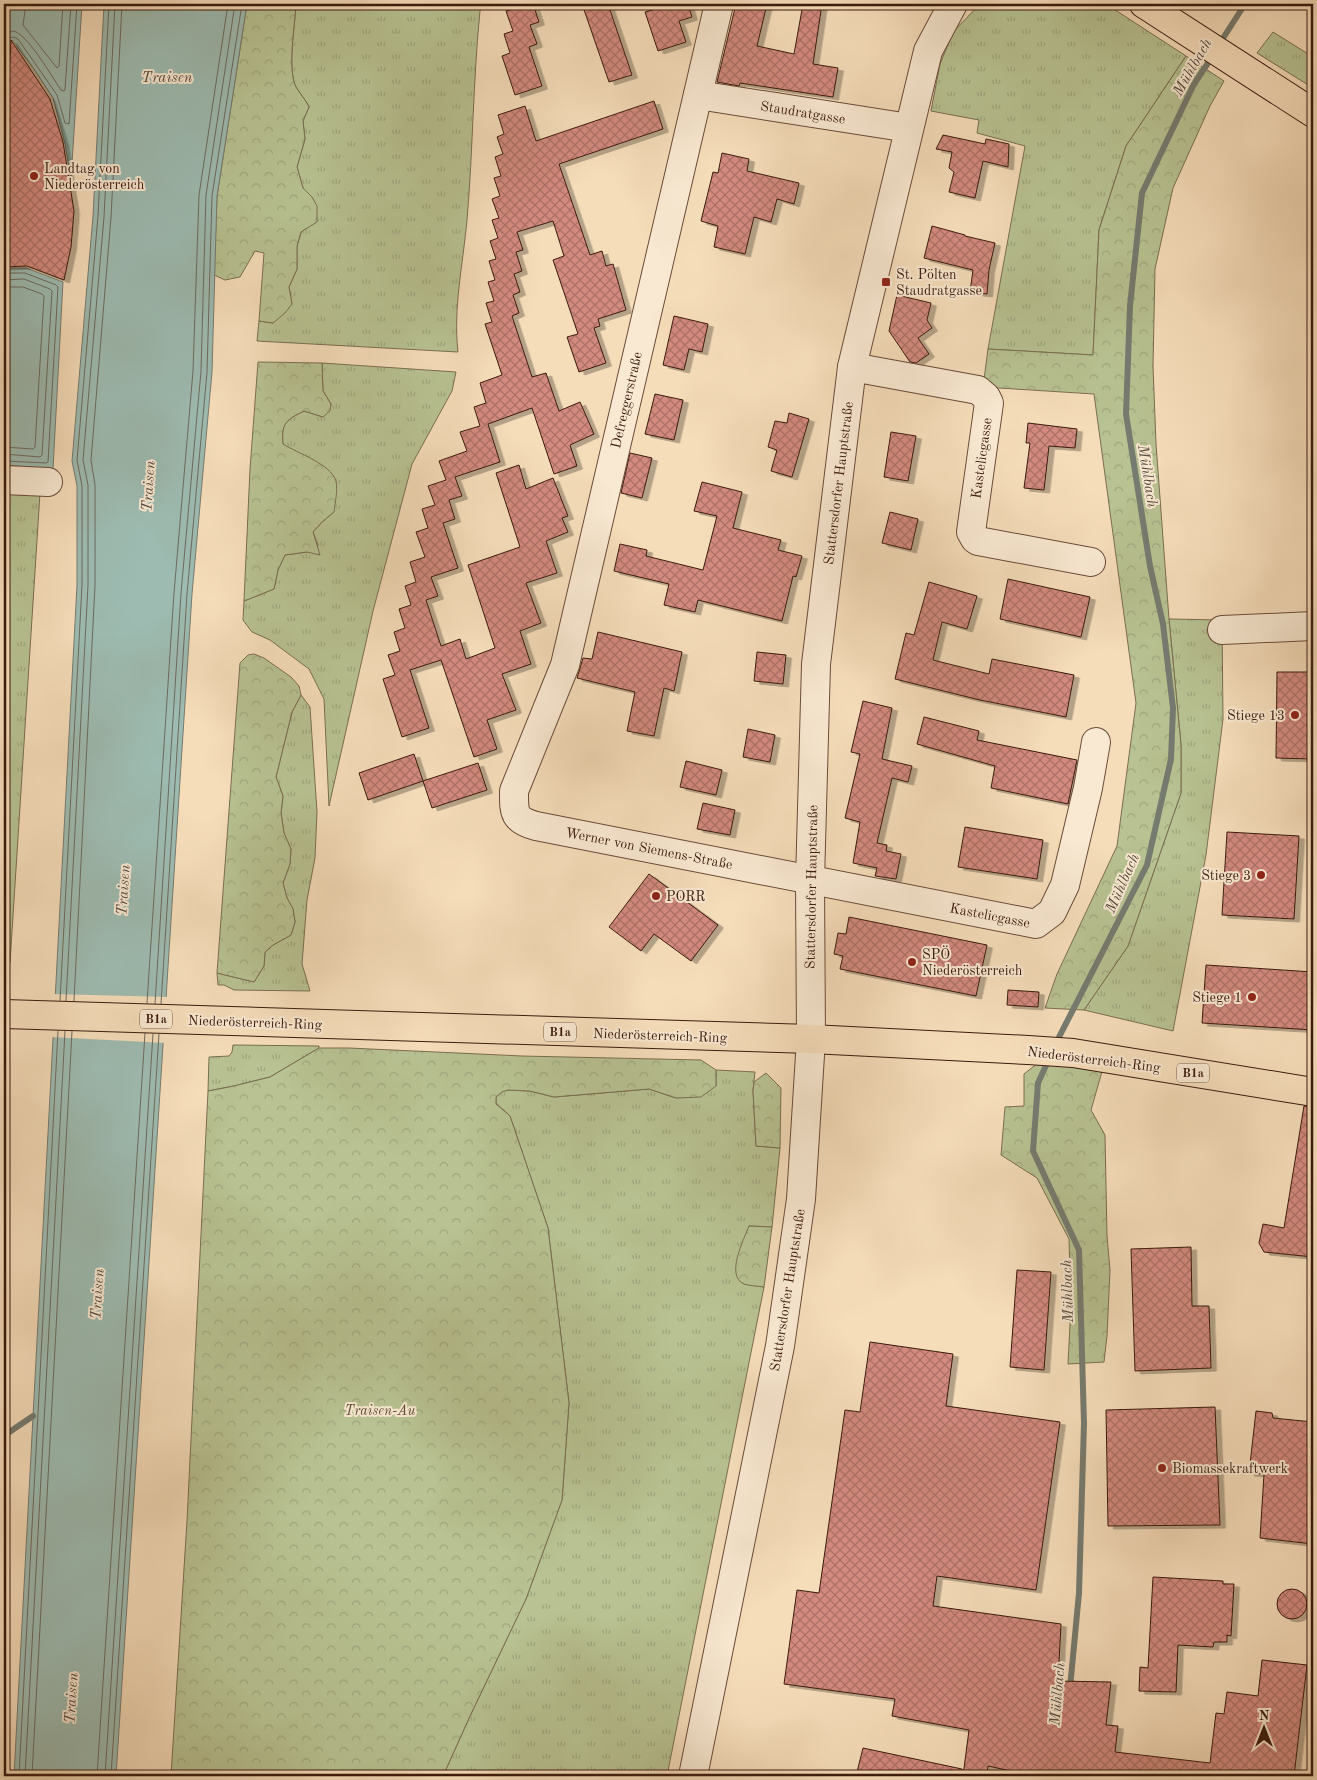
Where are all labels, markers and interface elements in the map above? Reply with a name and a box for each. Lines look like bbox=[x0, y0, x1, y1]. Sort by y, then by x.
water label: Mühlbach bbox=[1170, 36, 1216, 100]
water label: Traisen bbox=[142, 71, 193, 86]
street label: Staudratgasse bbox=[759, 99, 846, 127]
place label: Landtag von Niederösterreich bbox=[44, 162, 145, 192]
marker: Landtag von Niederösterreich bbox=[28, 170, 40, 182]
place label: St. Pölten Staudratgasse bbox=[896, 268, 982, 298]
marker: St. Pölten Staudratgasse bbox=[880, 276, 892, 288]
street label: Defreggerstraße bbox=[609, 350, 645, 450]
street label: Stattersdorfer Hauptstraße bbox=[822, 401, 856, 566]
street label: Kastelicgasse bbox=[969, 417, 995, 500]
water label: Mühlbach bbox=[1134, 443, 1159, 509]
water label: Traisen bbox=[140, 460, 159, 512]
place label: Stiege 13 bbox=[1227, 709, 1285, 723]
marker: Stiege 13 bbox=[1289, 709, 1301, 721]
street label: Stattersdorfer Hauptstraße bbox=[804, 805, 820, 969]
street label: Werner von Siemens-Straße bbox=[564, 826, 734, 872]
water label: Mühlbach bbox=[1103, 851, 1143, 916]
water label: Traisen bbox=[115, 864, 134, 916]
place label: Stiege 3 bbox=[1201, 869, 1251, 883]
marker: Stiege 3 bbox=[1255, 869, 1267, 881]
marker: PORR bbox=[650, 890, 662, 902]
place label: PORR bbox=[666, 890, 705, 904]
street label: Kastelicgasse bbox=[948, 901, 1031, 931]
place label: SPÖ Niederösterreich bbox=[922, 945, 1023, 978]
marker: SPÖ Niederösterreich bbox=[906, 956, 918, 968]
place label: Stiege 1 bbox=[1192, 991, 1242, 1005]
marker: Stiege 1 bbox=[1246, 991, 1258, 1003]
road number: B1a bbox=[140, 1010, 172, 1028]
street label: Niederösterreich-Ring bbox=[188, 1014, 323, 1032]
road number: B1a bbox=[544, 1022, 576, 1042]
street label: Niederösterreich-Ring bbox=[593, 1027, 728, 1045]
street label: Niederösterreich-Ring bbox=[1026, 1045, 1162, 1075]
road number: B1a bbox=[1177, 1064, 1209, 1082]
street label: Stattersdorfer Hauptstraße bbox=[768, 1208, 808, 1372]
water label: Mühlbach bbox=[1060, 1259, 1077, 1324]
water label: Traisen bbox=[89, 1268, 108, 1320]
park label: Traisen-Au bbox=[345, 1404, 415, 1418]
marker: Biomassekraftwerk bbox=[1156, 1462, 1168, 1474]
place label: Biomassekraftwerk bbox=[1172, 1462, 1288, 1476]
water label: Mühlbach bbox=[1048, 1662, 1069, 1727]
water label: Traisen bbox=[63, 1672, 82, 1724]
north arrow bbox=[1240, 1702, 1290, 1752]
text: N bbox=[1259, 1709, 1270, 1723]

